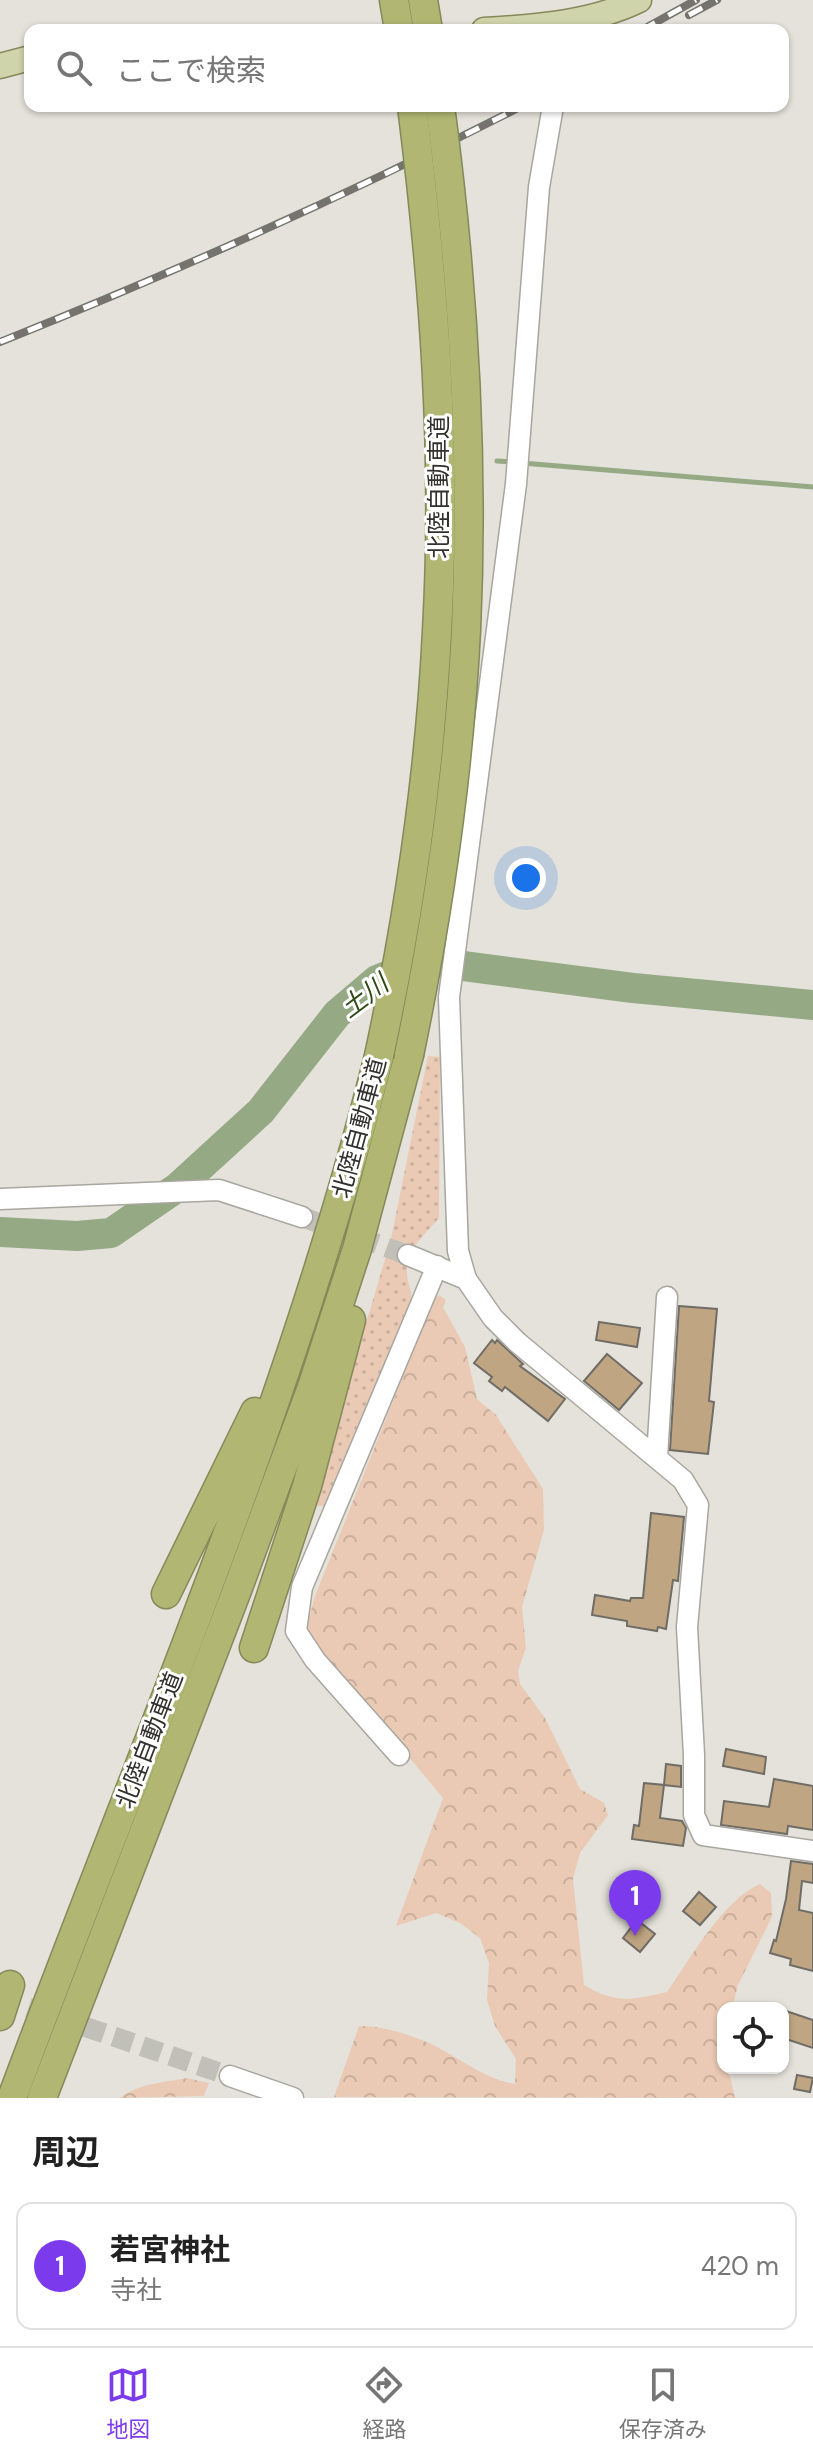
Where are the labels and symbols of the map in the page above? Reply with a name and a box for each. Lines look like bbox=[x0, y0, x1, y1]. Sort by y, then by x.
street label: 北陸自動車道 bbox=[423, 415, 454, 559]
your location bbox=[506, 858, 546, 898]
water label: 土川 bbox=[333, 965, 397, 1025]
street label: 北陸自動車道 bbox=[325, 1054, 393, 1202]
street label: 北陸自動車道 bbox=[109, 1667, 189, 1813]
pin: 1 bbox=[609, 1870, 661, 1936]

